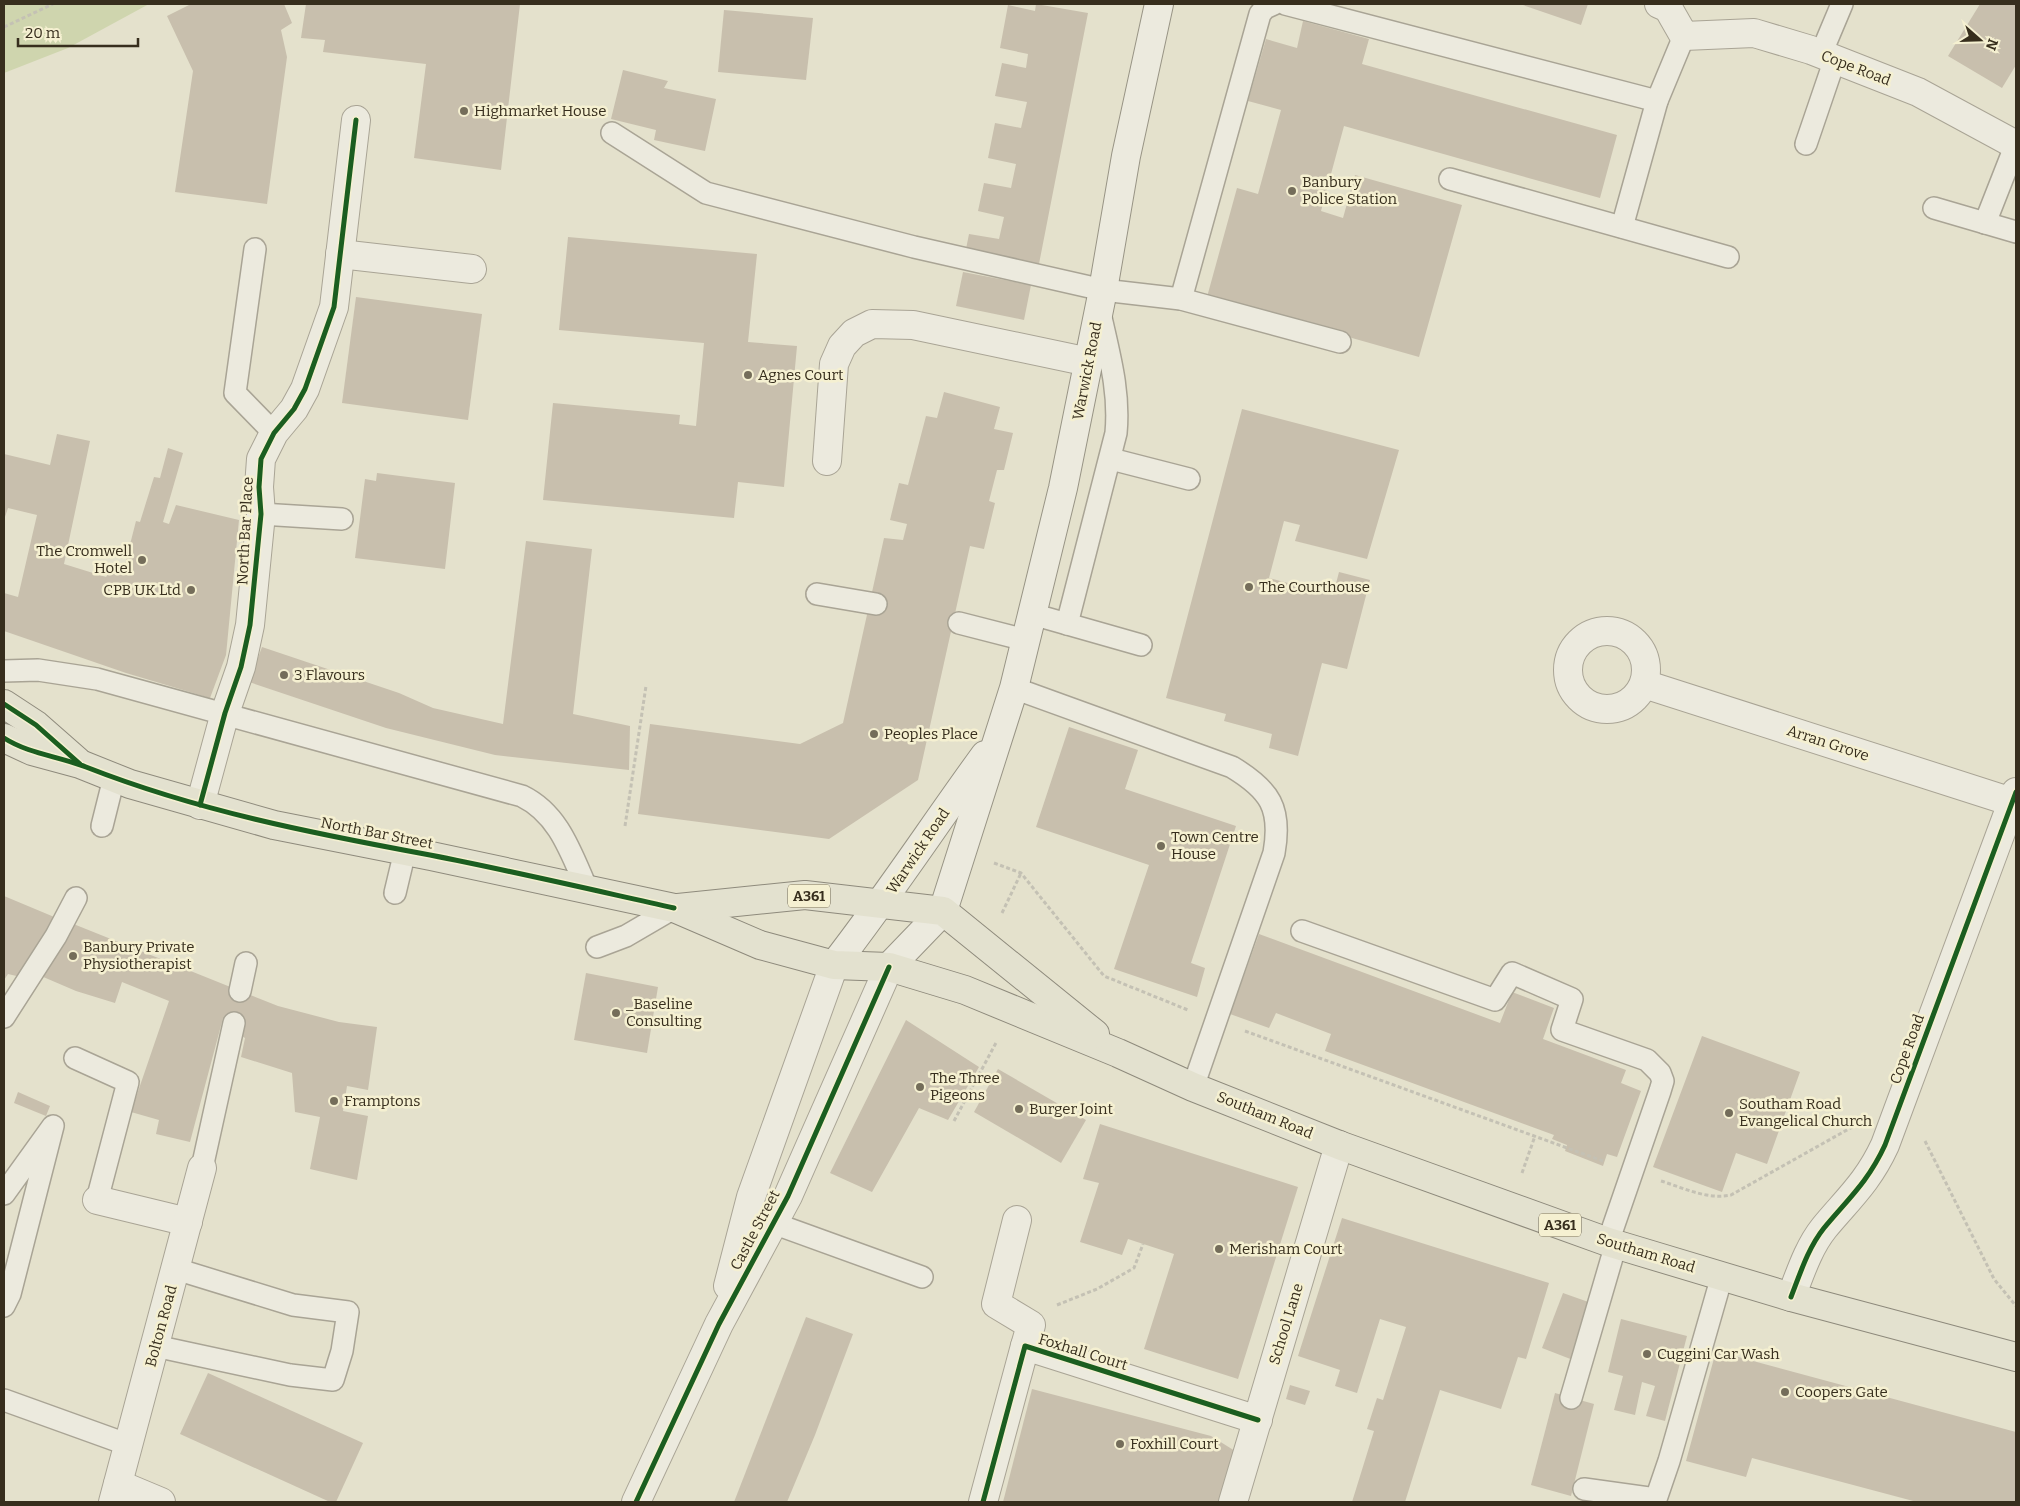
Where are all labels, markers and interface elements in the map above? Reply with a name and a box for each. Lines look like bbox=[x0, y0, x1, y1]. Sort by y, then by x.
scale bar bbox=[18, 15, 138, 47]
north arrow bbox=[1955, 15, 2005, 65]
text: 20 m bbox=[25, 24, 61, 42]
text: N bbox=[1982, 36, 2002, 52]
street label: Cope Road bbox=[1819, 46, 1894, 90]
place label: Highmarket House bbox=[474, 102, 606, 120]
marker: Highmarket House bbox=[458, 105, 470, 117]
place label: Banbury Police Station bbox=[1302, 173, 1398, 208]
marker: Banbury Police Station bbox=[1286, 185, 1298, 197]
street label: Warwick Road bbox=[1069, 320, 1105, 422]
place label: Agnes Court bbox=[758, 366, 844, 384]
marker: Agnes Court bbox=[742, 369, 754, 381]
street label: North Bar Place bbox=[233, 476, 257, 586]
place label: The Cromwell Hotel bbox=[36, 542, 132, 577]
marker: The Cromwell Hotel bbox=[136, 554, 148, 566]
place label: The Courthouse bbox=[1259, 578, 1370, 596]
place label: CPB UK Ltd bbox=[103, 581, 181, 599]
marker: The Courthouse bbox=[1243, 581, 1255, 593]
marker: CPB UK Ltd bbox=[185, 584, 197, 596]
place label: 3 Flavours bbox=[294, 666, 365, 684]
marker: 3 Flavours bbox=[278, 669, 290, 681]
street label: Arran Grove bbox=[1785, 721, 1871, 765]
place label: Peoples Place bbox=[884, 725, 978, 743]
marker: Peoples Place bbox=[868, 728, 880, 740]
street label: Warwick Road bbox=[883, 805, 953, 897]
street label: North Bar Street bbox=[319, 813, 435, 853]
place label: Town Centre House bbox=[1171, 828, 1259, 863]
marker: Town Centre House bbox=[1155, 840, 1167, 852]
road number: A361 bbox=[788, 884, 830, 908]
place label: Banbury Private Physiotherapist bbox=[83, 938, 194, 973]
marker: Banbury Private Physiotherapist bbox=[67, 950, 79, 962]
place label: _Baseline Consulting bbox=[625, 995, 702, 1030]
marker: _Baseline Consulting bbox=[610, 1007, 622, 1019]
street label: Cope Road bbox=[1886, 1011, 1928, 1087]
place label: The Three Pigeons bbox=[930, 1069, 1000, 1104]
marker: The Three Pigeons bbox=[914, 1081, 926, 1093]
street label: Southam Road bbox=[1214, 1088, 1316, 1143]
place label: Framptons bbox=[344, 1092, 420, 1110]
marker: Framptons bbox=[328, 1095, 340, 1107]
place label: Southam Road Evangelical Church bbox=[1739, 1095, 1873, 1130]
place label: Burger Joint bbox=[1029, 1100, 1113, 1118]
marker: Burger Joint bbox=[1013, 1103, 1025, 1115]
marker: Southam Road Evangelical Church bbox=[1723, 1107, 1735, 1119]
street label: Castle Street bbox=[726, 1186, 784, 1273]
road number: A361 bbox=[1539, 1214, 1581, 1236]
street label: Southam Road bbox=[1595, 1229, 1698, 1277]
place label: Merisham Court bbox=[1229, 1240, 1343, 1258]
marker: Merisham Court bbox=[1213, 1243, 1225, 1255]
street label: School Lane bbox=[1265, 1281, 1307, 1367]
street label: Bolton Road bbox=[141, 1283, 181, 1369]
street label: Foxhall Court bbox=[1036, 1330, 1130, 1374]
place label: Cuggini Car Wash bbox=[1657, 1345, 1780, 1363]
marker: Cuggini Car Wash bbox=[1641, 1348, 1653, 1360]
place label: Coopers Gate bbox=[1795, 1383, 1888, 1401]
marker: Coopers Gate bbox=[1779, 1386, 1791, 1398]
place label: Foxhill Court bbox=[1130, 1435, 1219, 1453]
marker: Foxhill Court bbox=[1114, 1438, 1126, 1450]

